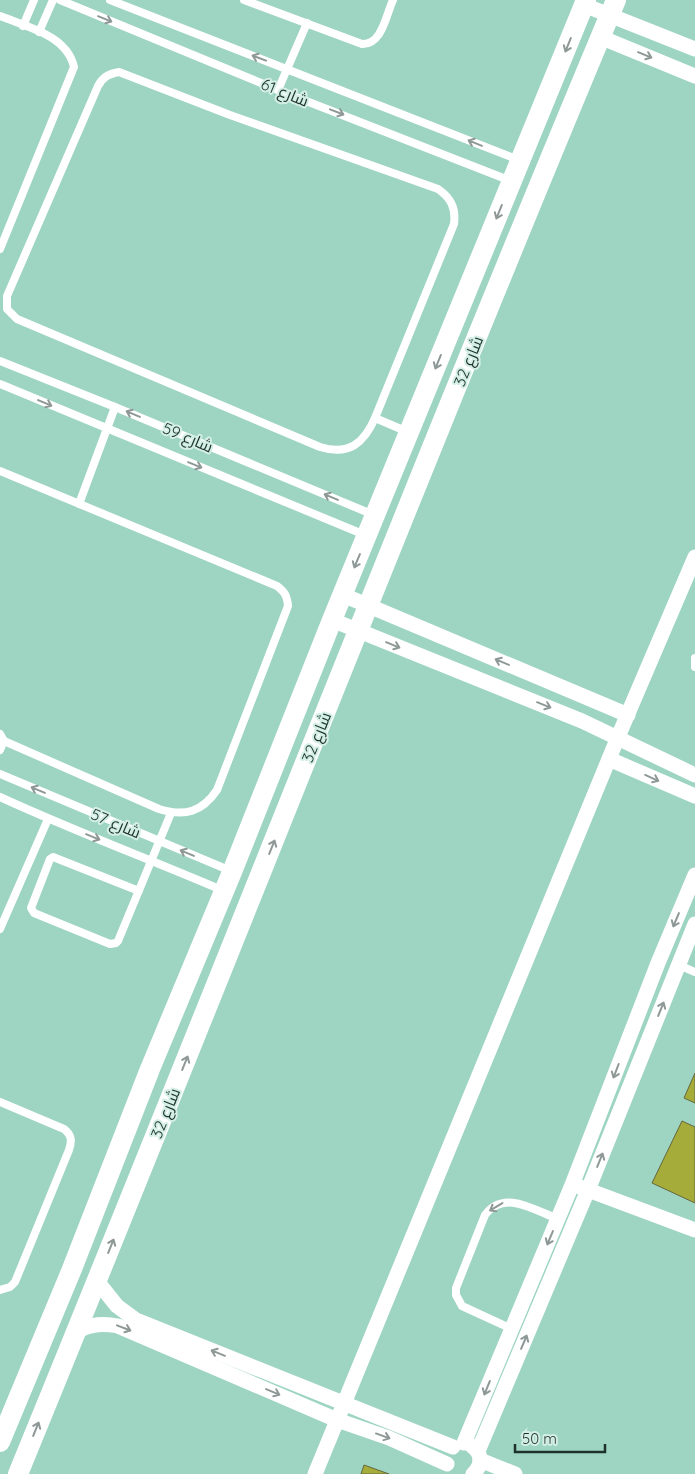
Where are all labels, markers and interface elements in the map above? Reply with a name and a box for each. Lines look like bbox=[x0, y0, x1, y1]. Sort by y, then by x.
one-way arrow bbox=[97, 14, 112, 24]
one-way arrow bbox=[563, 37, 572, 52]
one-way arrow bbox=[638, 52, 653, 61]
one-way arrow bbox=[251, 53, 267, 62]
street label: شارع 61 bbox=[257, 73, 312, 112]
one-way arrow bbox=[329, 108, 344, 118]
one-way arrow bbox=[468, 137, 483, 147]
one-way arrow bbox=[494, 204, 504, 219]
street label: شارع 32 bbox=[449, 333, 489, 390]
one-way arrow bbox=[433, 354, 443, 369]
one-way arrow bbox=[37, 399, 52, 408]
one-way arrow bbox=[125, 409, 141, 418]
street label: شارع 59 bbox=[159, 417, 216, 458]
one-way arrow bbox=[187, 461, 202, 471]
one-way arrow bbox=[324, 491, 339, 501]
one-way arrow bbox=[351, 553, 361, 568]
one-way arrow bbox=[385, 641, 400, 650]
one-way arrow bbox=[495, 657, 510, 666]
one-way arrow bbox=[536, 701, 551, 711]
street label: شارع 32 bbox=[297, 709, 337, 766]
one-way arrow bbox=[644, 773, 659, 783]
one-way arrow bbox=[31, 785, 46, 794]
street label: شارع 57 bbox=[87, 804, 144, 844]
one-way arrow bbox=[85, 833, 100, 842]
one-way arrow bbox=[268, 840, 277, 856]
one-way arrow bbox=[180, 847, 195, 856]
one-way arrow bbox=[671, 912, 681, 927]
one-way arrow bbox=[657, 1002, 666, 1017]
one-way arrow bbox=[181, 1056, 190, 1071]
one-way arrow bbox=[611, 1063, 620, 1078]
street label: شارع 32 bbox=[146, 1085, 186, 1142]
one-way arrow bbox=[596, 1153, 605, 1168]
one-way arrow bbox=[489, 1201, 503, 1212]
one-way arrow bbox=[544, 1230, 554, 1245]
one-way arrow bbox=[107, 1239, 117, 1254]
one-way arrow bbox=[115, 1324, 131, 1333]
one-way arrow bbox=[520, 1335, 529, 1350]
one-way arrow bbox=[211, 1348, 226, 1357]
one-way arrow bbox=[482, 1380, 492, 1395]
one-way arrow bbox=[265, 1387, 280, 1397]
one-way arrow bbox=[32, 1422, 42, 1437]
scale bar bbox=[515, 1422, 605, 1454]
text: 50 m bbox=[522, 1429, 557, 1448]
one-way arrow bbox=[375, 1432, 390, 1441]

